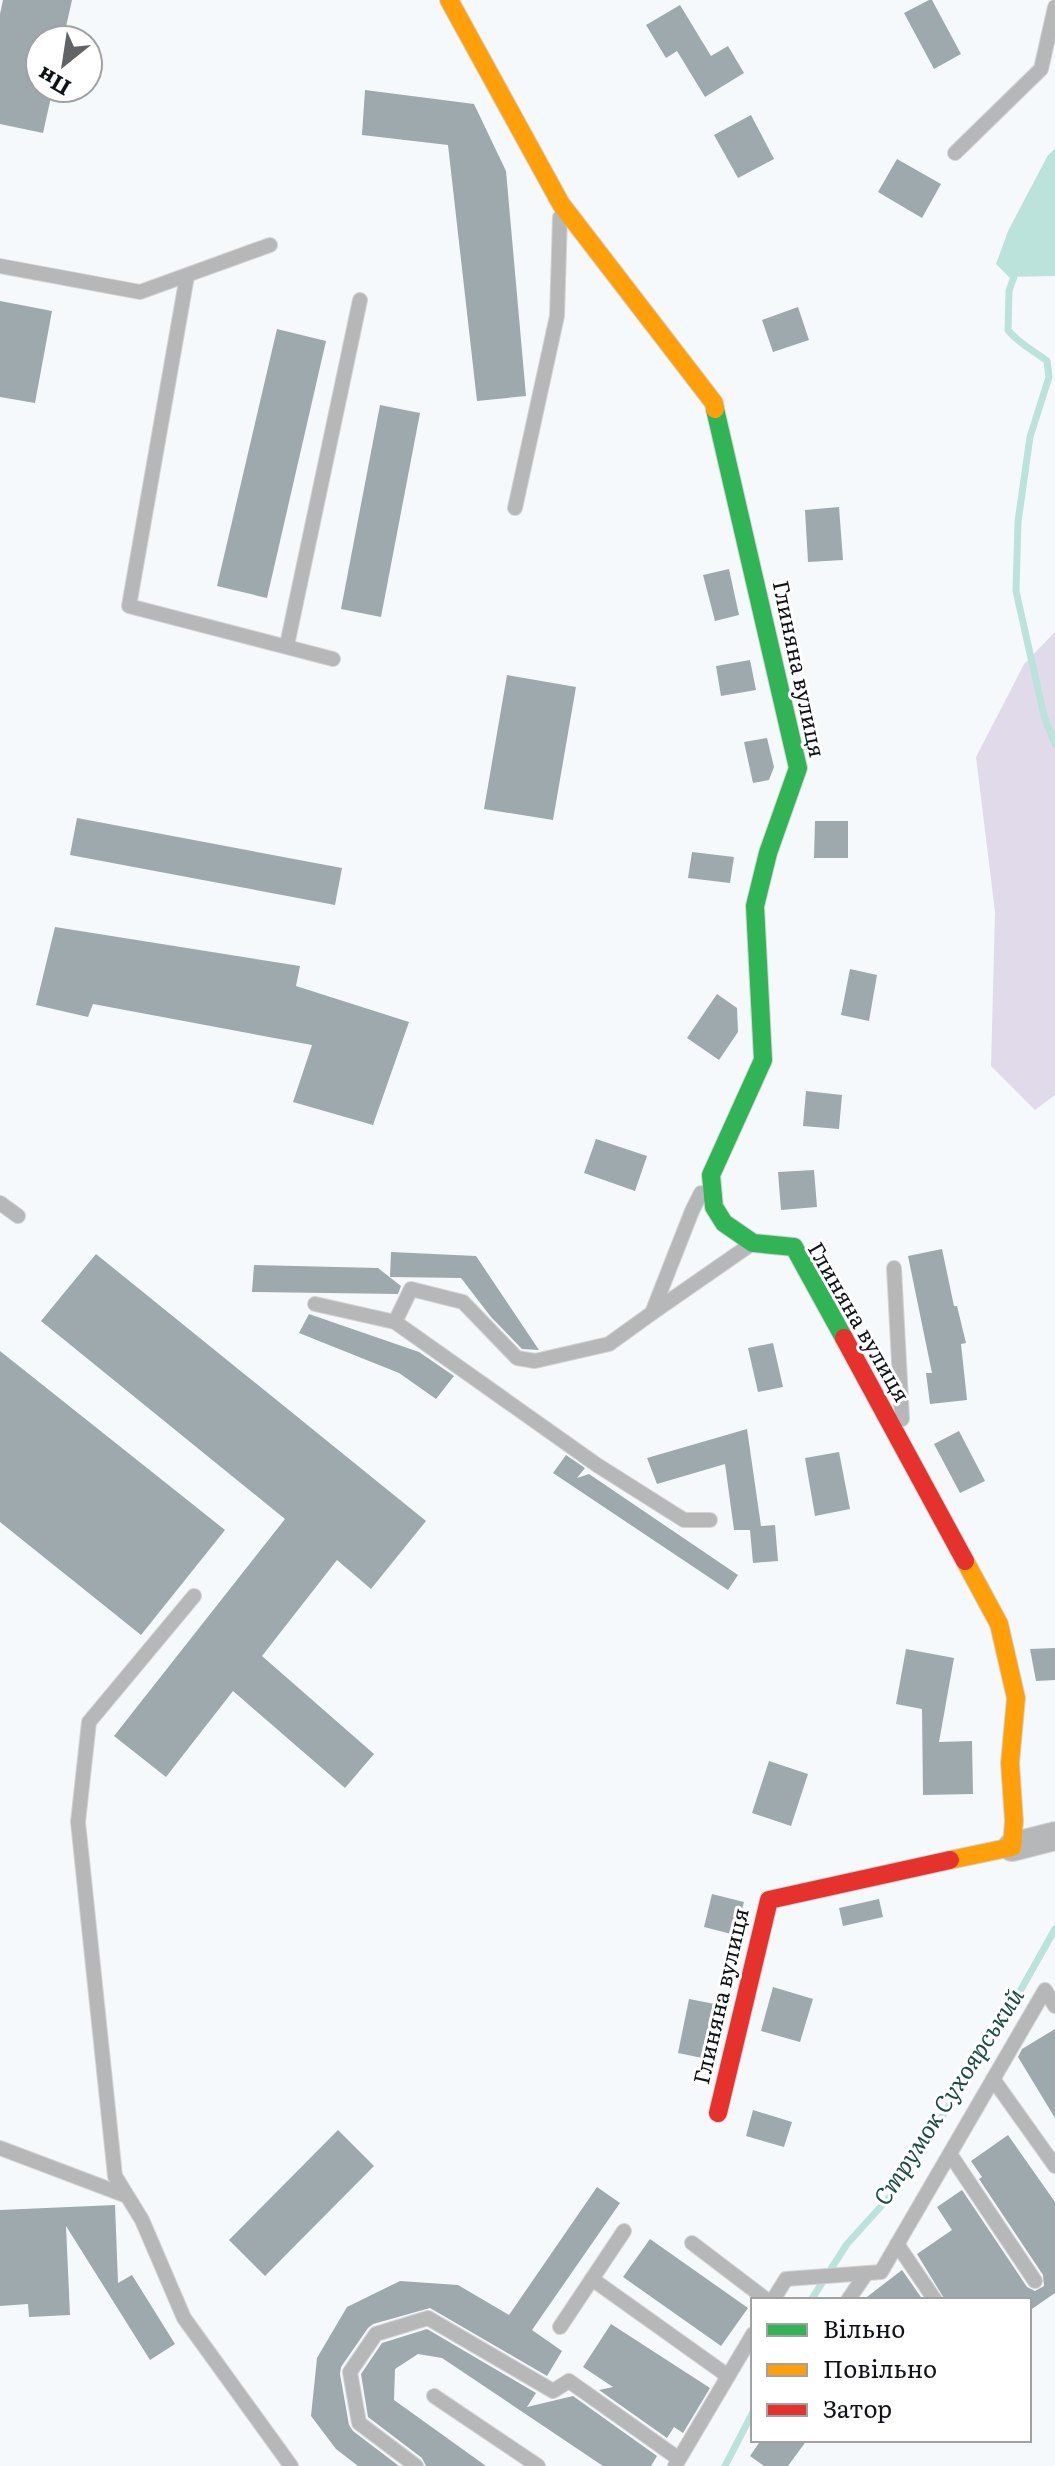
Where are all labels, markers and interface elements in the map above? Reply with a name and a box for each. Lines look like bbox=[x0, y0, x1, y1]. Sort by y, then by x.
north arrow bbox=[24, 24, 104, 104]
text: Пн bbox=[30, 60, 76, 105]
street label: Глиняна вулиця bbox=[766, 577, 835, 760]
street label: Глиняна вулиця bbox=[801, 1235, 920, 1408]
street label: Глиняна вулиця bbox=[683, 1904, 756, 2087]
water label: Струмок Сухоярський bbox=[863, 1979, 1031, 2211]
legend bbox=[751, 2298, 1031, 2442]
text: Вільно bbox=[823, 2310, 905, 2345]
text: Повільно bbox=[823, 2350, 937, 2385]
text: Затор bbox=[823, 2390, 892, 2425]

